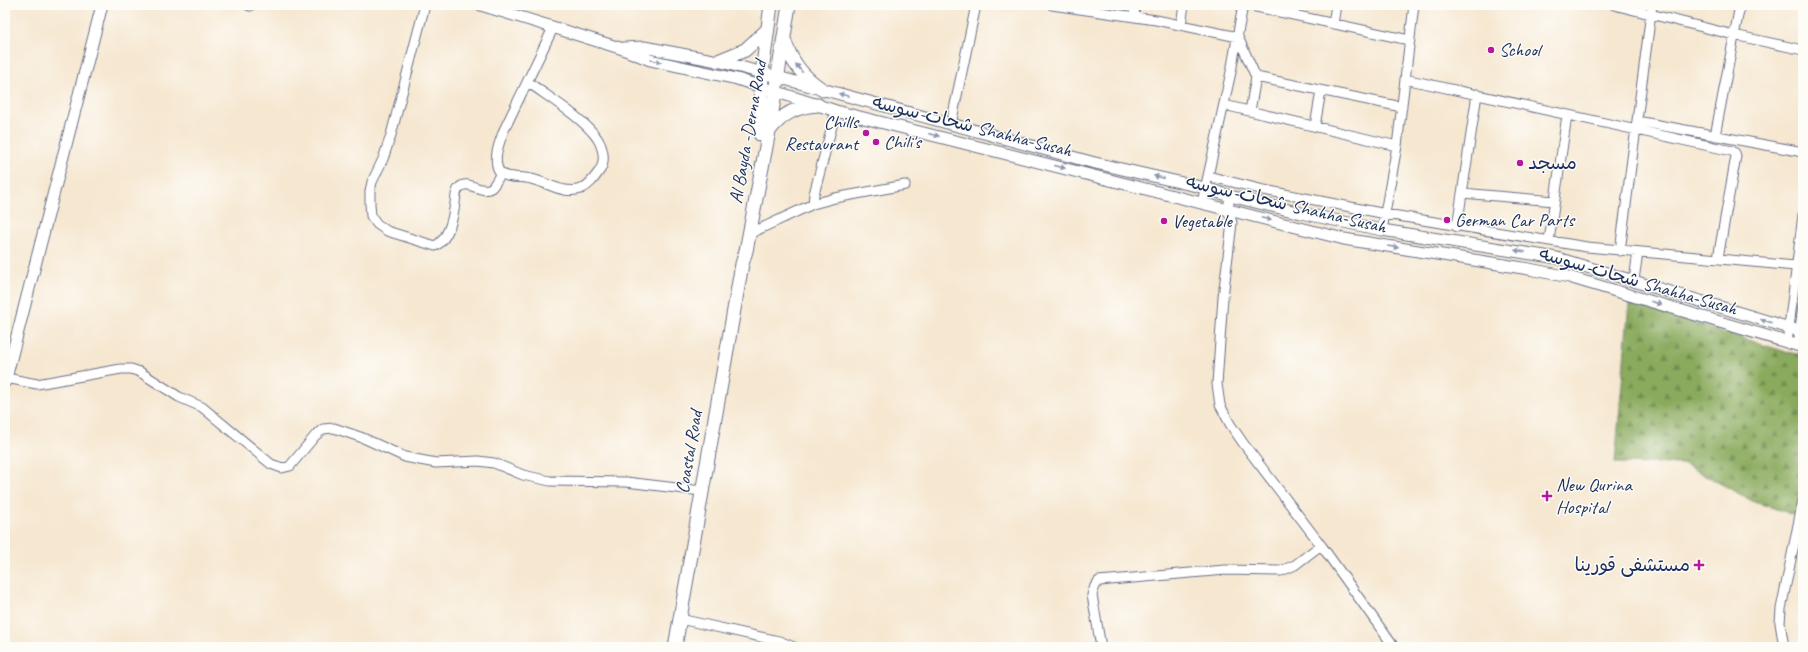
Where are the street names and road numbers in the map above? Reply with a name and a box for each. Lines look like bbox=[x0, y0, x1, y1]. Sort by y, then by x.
street label: Al Bayda -Derna Road bbox=[724, 56, 773, 205]
street label: شحات-سوسه Shahha-Susah bbox=[870, 90, 1075, 163]
street label: شحات-سوسه Shahha-Susah bbox=[1184, 169, 1390, 239]
street label: شحات-سوسه Shahha-Susah bbox=[1536, 241, 1741, 321]
street label: Coastal Road bbox=[670, 405, 709, 495]

